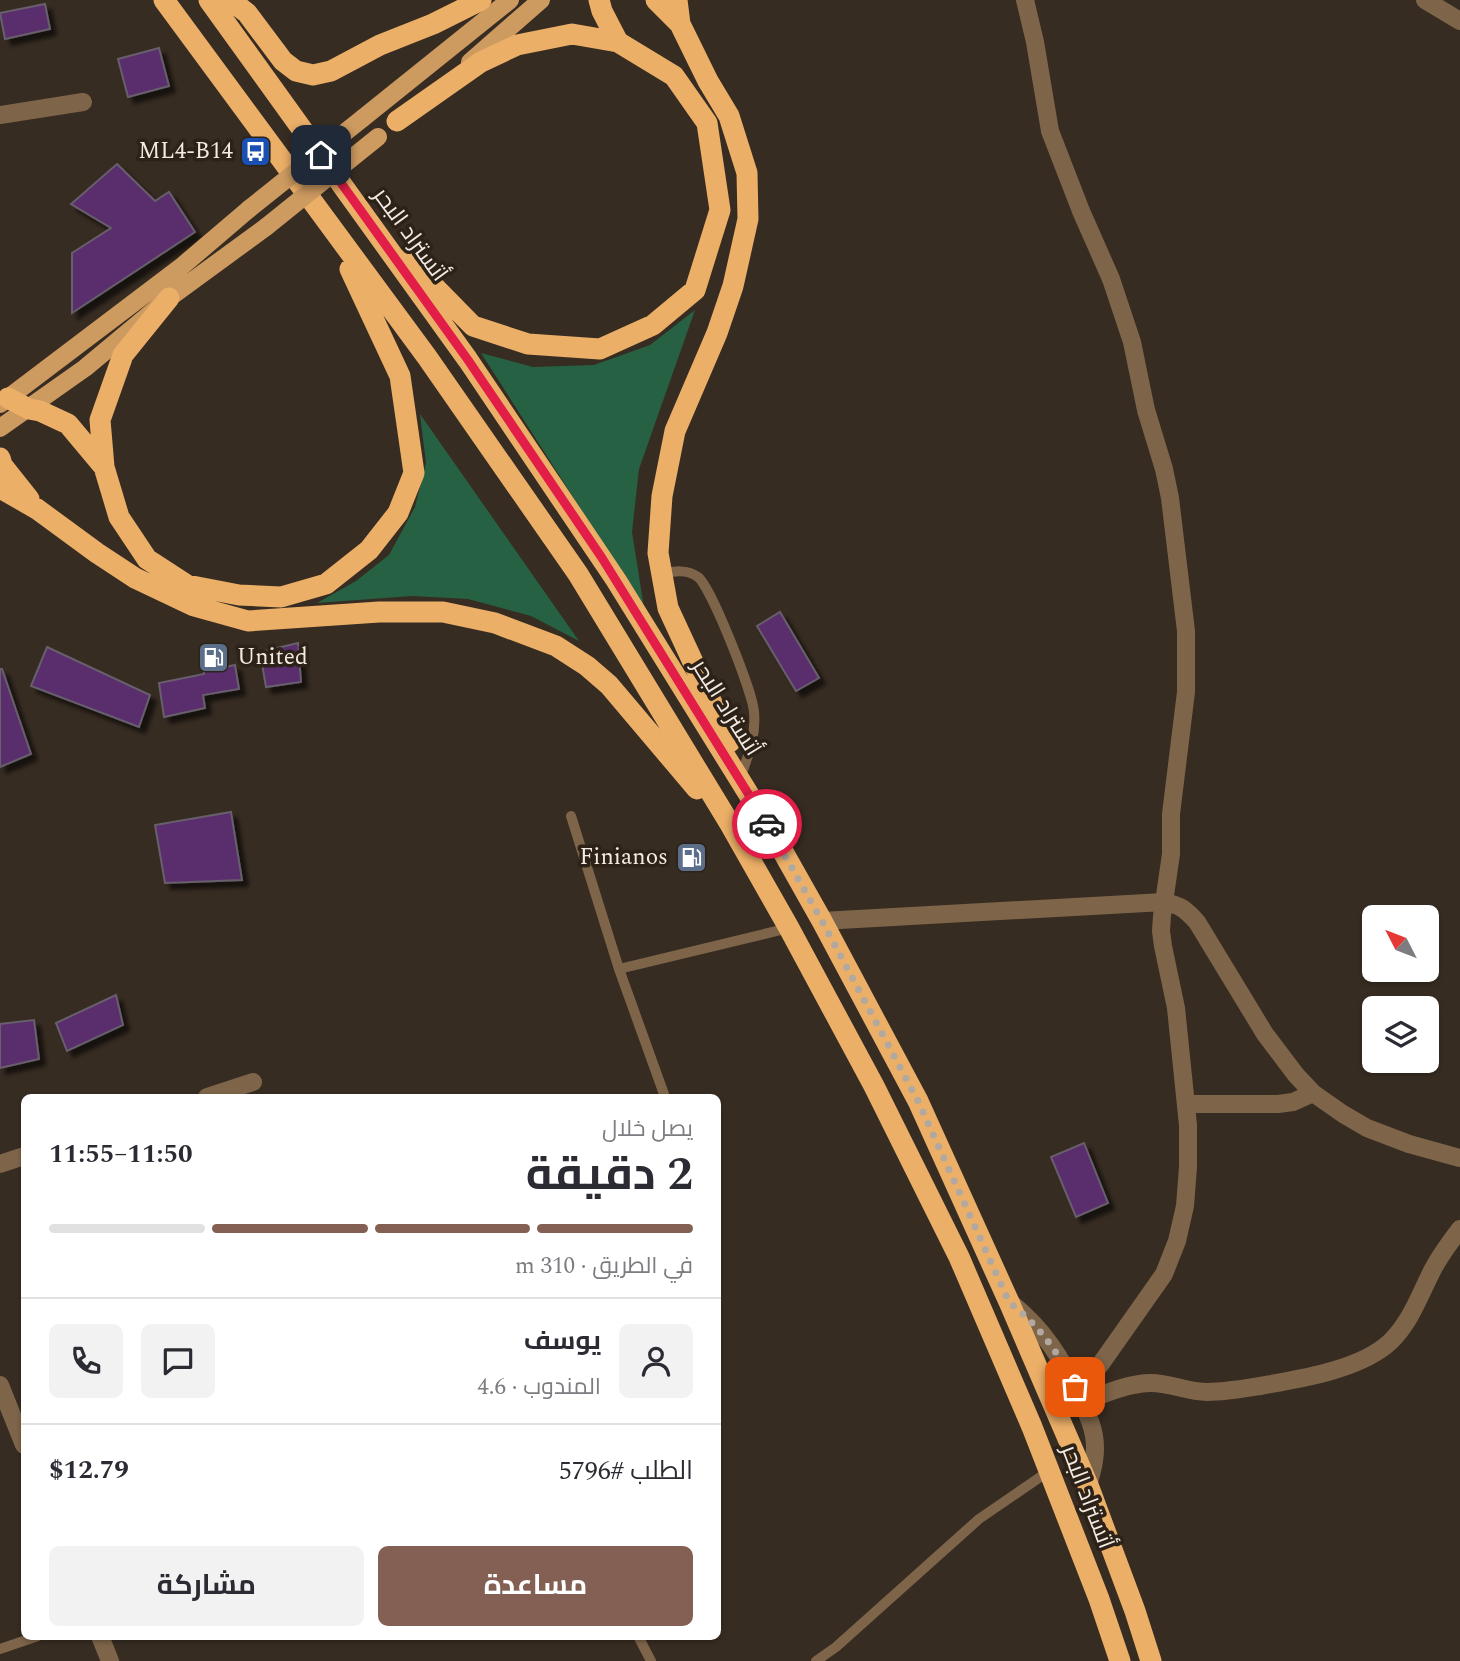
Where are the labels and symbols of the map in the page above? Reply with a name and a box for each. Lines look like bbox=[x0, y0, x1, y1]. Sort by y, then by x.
pin bbox=[291, 125, 351, 185]
place label: ML4-B14 bbox=[138, 134, 233, 169]
bus stop icon: ML4-B14 bbox=[239, 134, 273, 168]
street label: أتستراد البحر bbox=[363, 179, 456, 289]
fuel station icon: United bbox=[197, 640, 231, 674]
place label: United bbox=[237, 640, 308, 675]
street label: أتستراد البحر bbox=[681, 651, 770, 763]
courier bbox=[732, 789, 802, 859]
place label: Finianos bbox=[579, 840, 668, 875]
fuel station icon: Finianos bbox=[674, 840, 708, 874]
north arrow bbox=[1362, 905, 1438, 982]
pin bbox=[1045, 1357, 1105, 1417]
street label: أتستراد البحر bbox=[1050, 1438, 1123, 1554]

